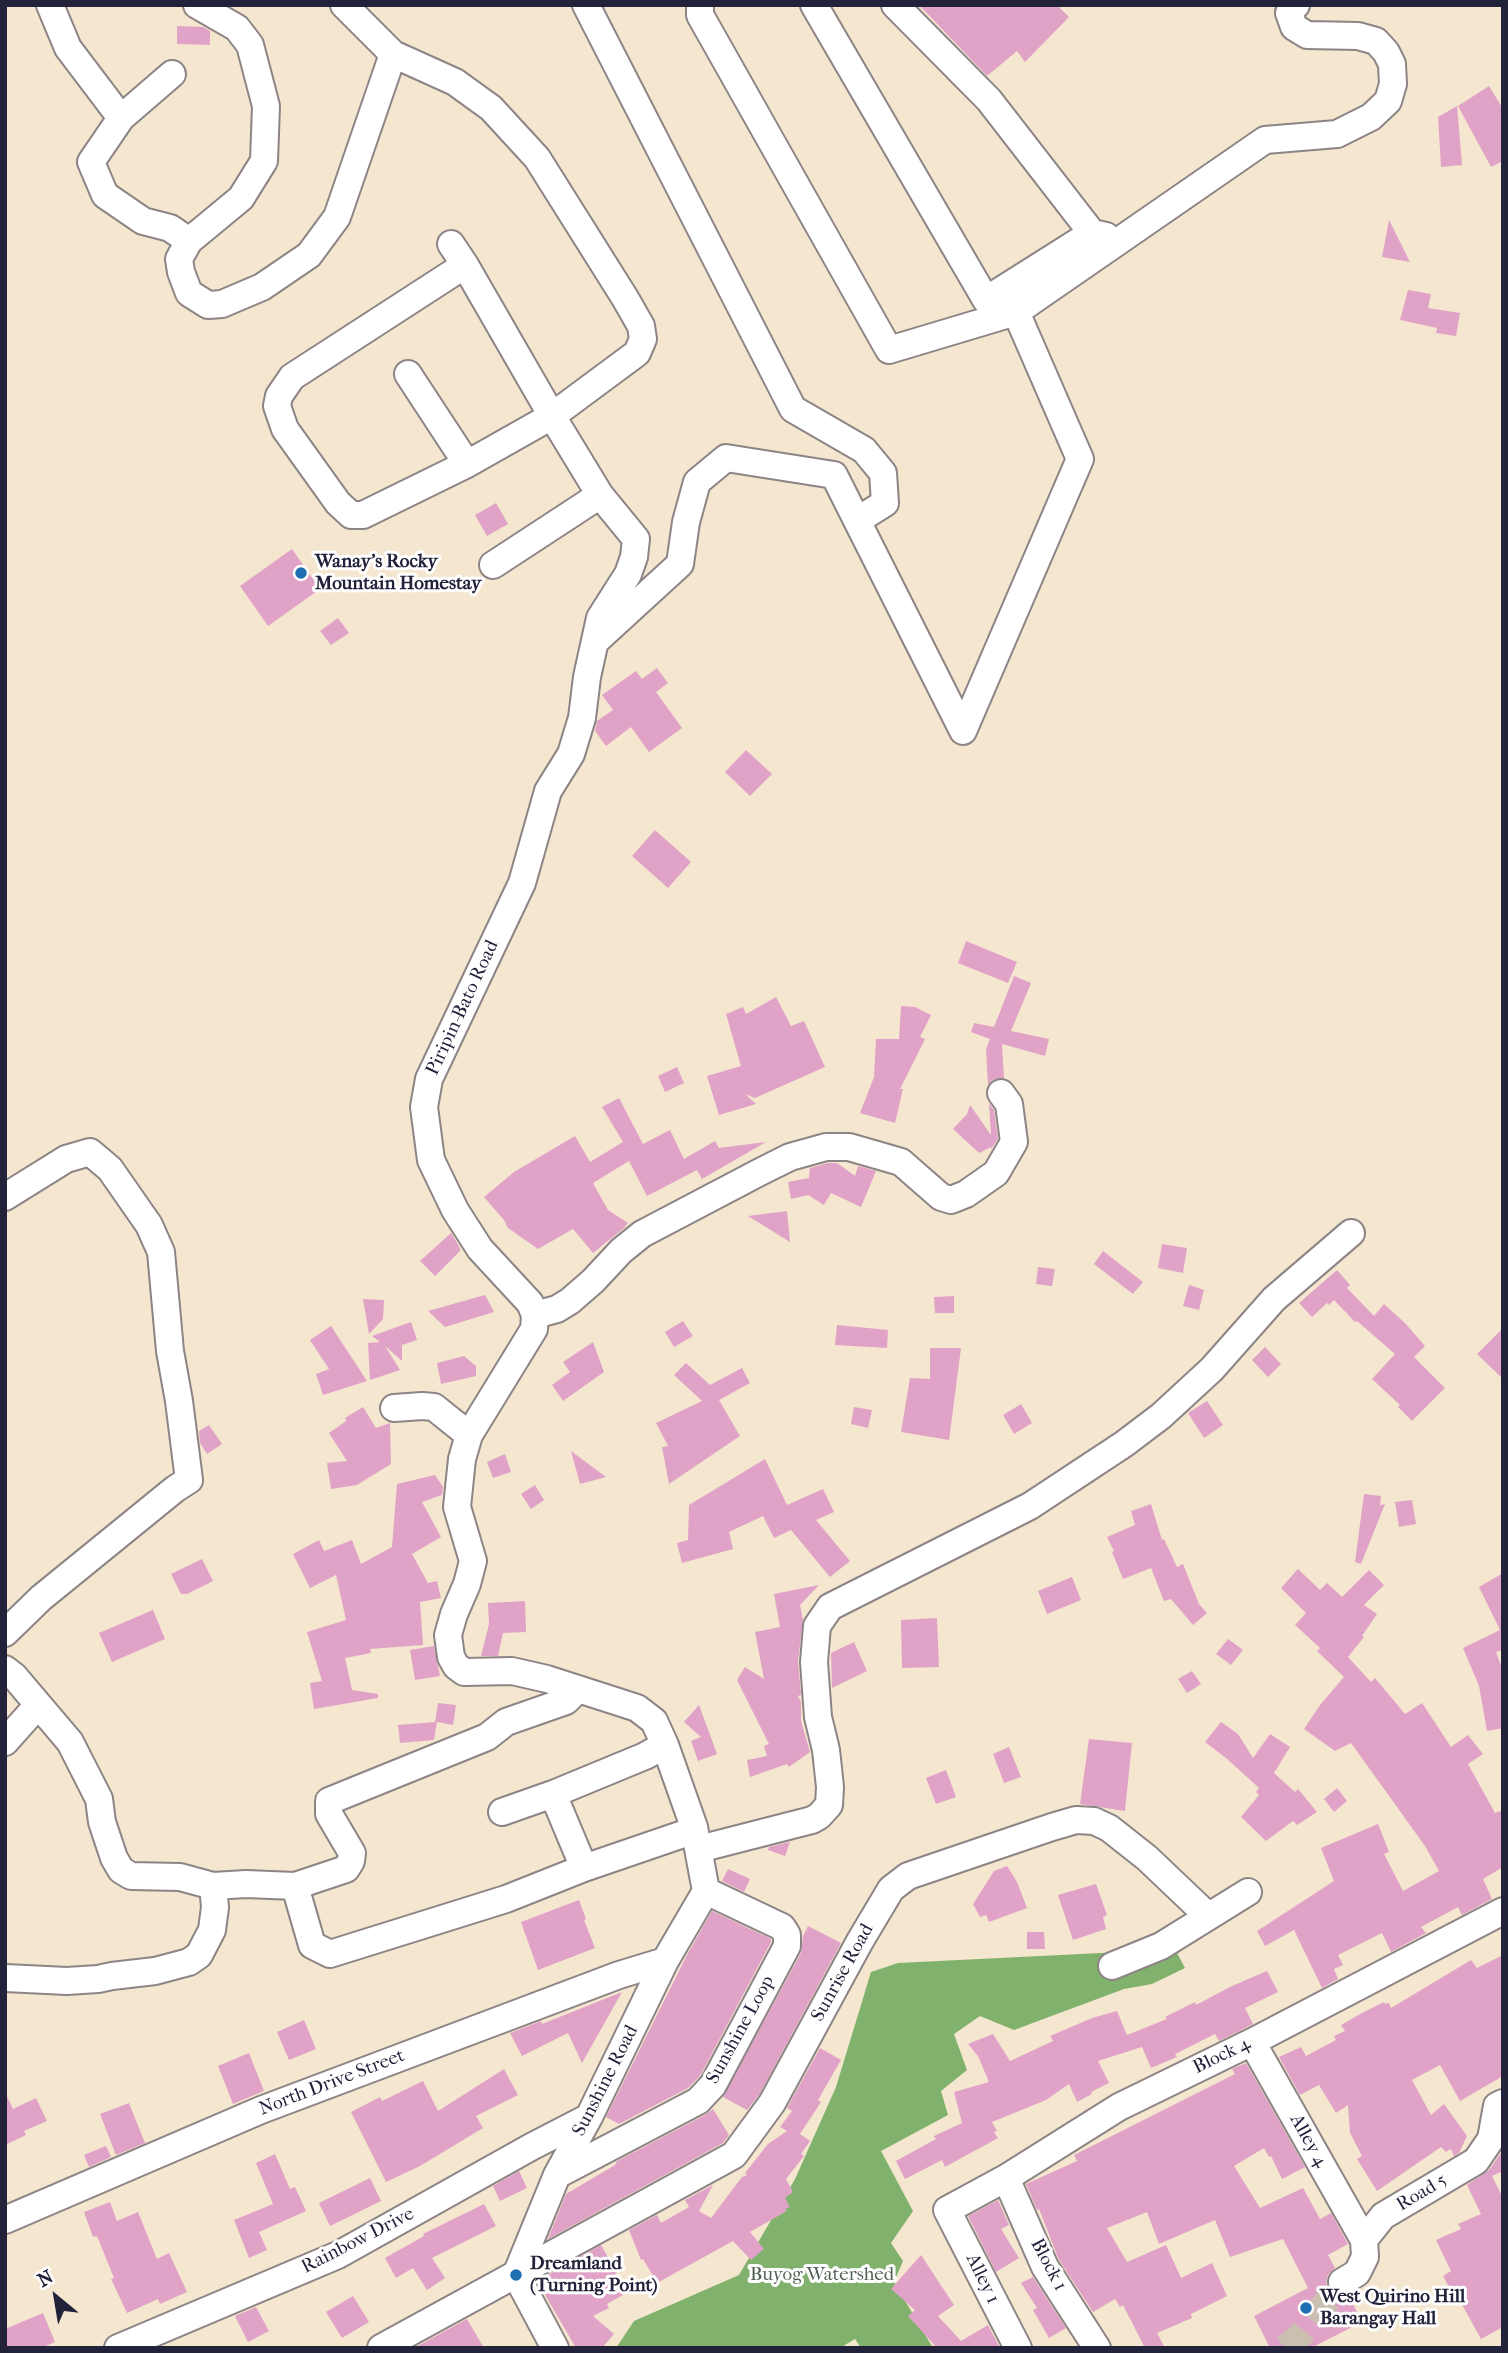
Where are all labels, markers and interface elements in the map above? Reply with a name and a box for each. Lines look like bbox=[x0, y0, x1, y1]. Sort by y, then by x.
place label: Wanay's Rocky Mountain Homestay bbox=[315, 551, 481, 595]
marker: Wanay's Rocky Mountain Homestay bbox=[293, 565, 309, 581]
street label: Piripin-Bato Road bbox=[422, 937, 504, 1079]
street label: Sunrise Road bbox=[807, 1920, 879, 2026]
street label: Sunshine Loop bbox=[702, 1972, 780, 2088]
street label: Sunshine Road bbox=[568, 2022, 644, 2140]
street label: Block 4 bbox=[1190, 2032, 1254, 2080]
street label: North Drive Street bbox=[256, 2045, 408, 2121]
street label: Alley 4 bbox=[1284, 2110, 1332, 2172]
street label: Road 5 bbox=[1393, 2169, 1451, 2217]
street label: Rainbow Drive bbox=[298, 2203, 418, 2279]
street label: Block 1 bbox=[1025, 2235, 1071, 2295]
street label: Alley 1 bbox=[960, 2250, 1004, 2308]
place label: Dreamland (Turning Point) bbox=[530, 2253, 658, 2297]
north arrow bbox=[21, 2262, 91, 2332]
park label: Buyog Watershed bbox=[750, 2264, 894, 2286]
text: N bbox=[34, 2266, 57, 2292]
marker: Dreamland (Turning Point) bbox=[508, 2267, 524, 2283]
place label: West Quirino Hill Barangay Hall bbox=[1320, 2286, 1465, 2330]
marker: West Quirino Hill Barangay Hall bbox=[1298, 2300, 1314, 2316]

